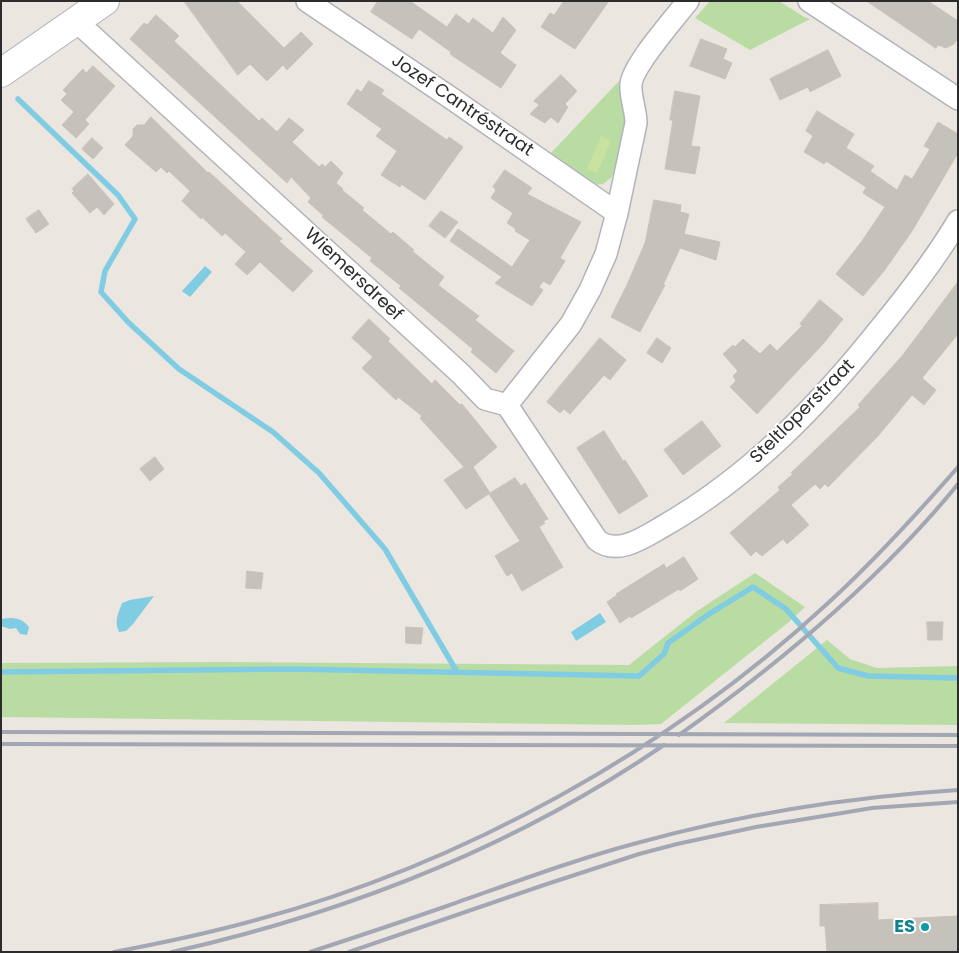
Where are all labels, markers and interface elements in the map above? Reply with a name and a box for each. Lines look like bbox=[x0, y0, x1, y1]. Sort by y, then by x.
street label: Jozef Cantréstraat bbox=[387, 50, 537, 162]
street label: Wiemersdreef bbox=[300, 224, 406, 326]
street label: Steltloperstraat bbox=[746, 355, 860, 469]
place label: ES bbox=[894, 916, 915, 938]
marker: ES bbox=[919, 921, 931, 933]

